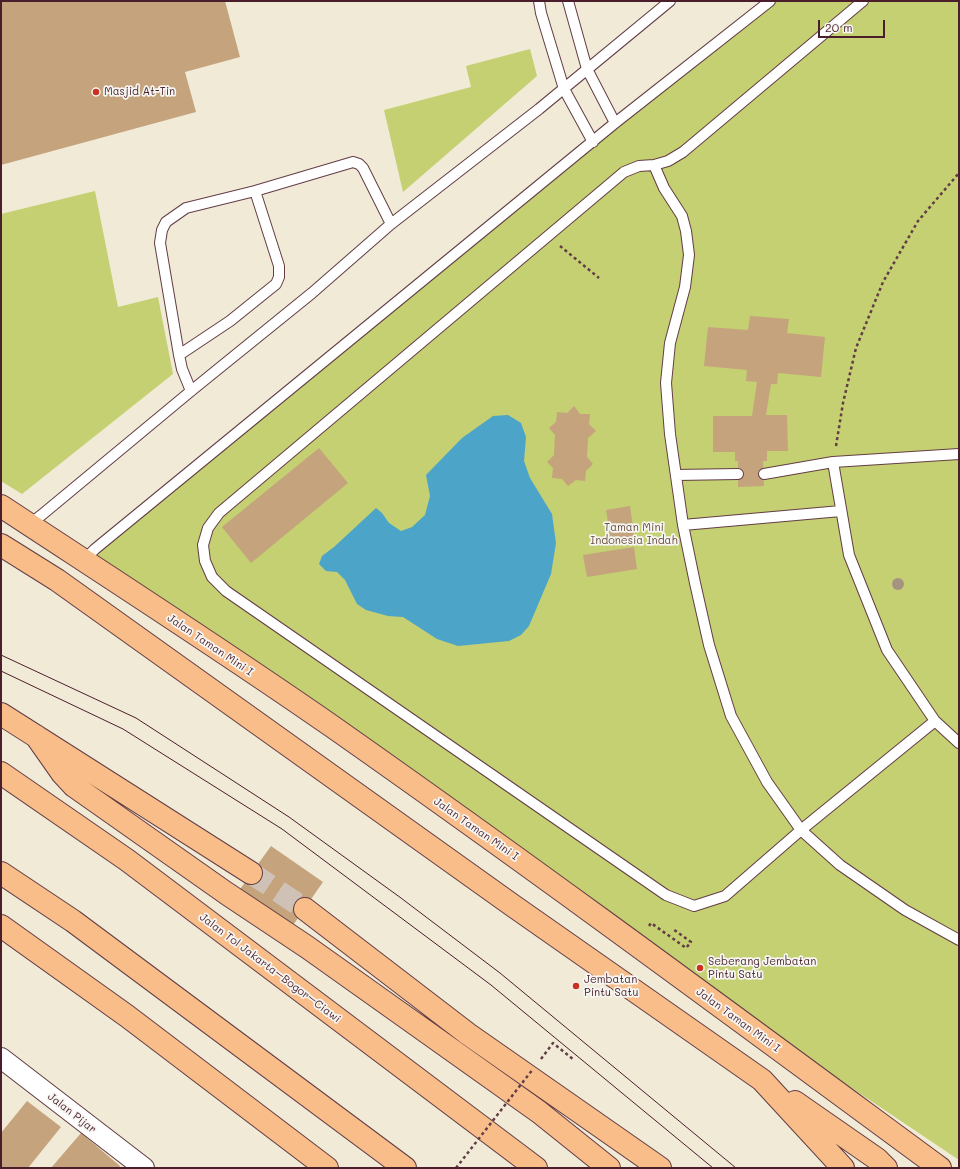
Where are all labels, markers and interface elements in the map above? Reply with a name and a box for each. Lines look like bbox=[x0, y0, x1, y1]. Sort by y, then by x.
scale bar bbox=[820, 12, 887, 38]
text: 20 m bbox=[825, 19, 853, 35]
place label: Masjid At-Tin bbox=[104, 85, 175, 99]
marker: Masjid At-Tin bbox=[91, 87, 101, 97]
park label: Taman Mini Indonesia Indah bbox=[590, 521, 678, 547]
street label: Jalan Taman Mini I bbox=[165, 611, 255, 679]
street label: Jalan Taman Mini I bbox=[431, 795, 521, 863]
street label: Jalan Tol Jakarta–Bogor–Ciawi bbox=[197, 910, 343, 1026]
place label: Seberang Jembatan Pintu Satu bbox=[708, 955, 816, 981]
marker: Seberang Jembatan Pintu Satu bbox=[695, 963, 705, 973]
place label: Jembatan Pintu Satu bbox=[584, 973, 638, 999]
marker: Jembatan Pintu Satu bbox=[571, 981, 581, 991]
street label: Jalan Taman Mini I bbox=[694, 985, 782, 1055]
street label: Jalan Pijar bbox=[45, 1090, 99, 1136]

